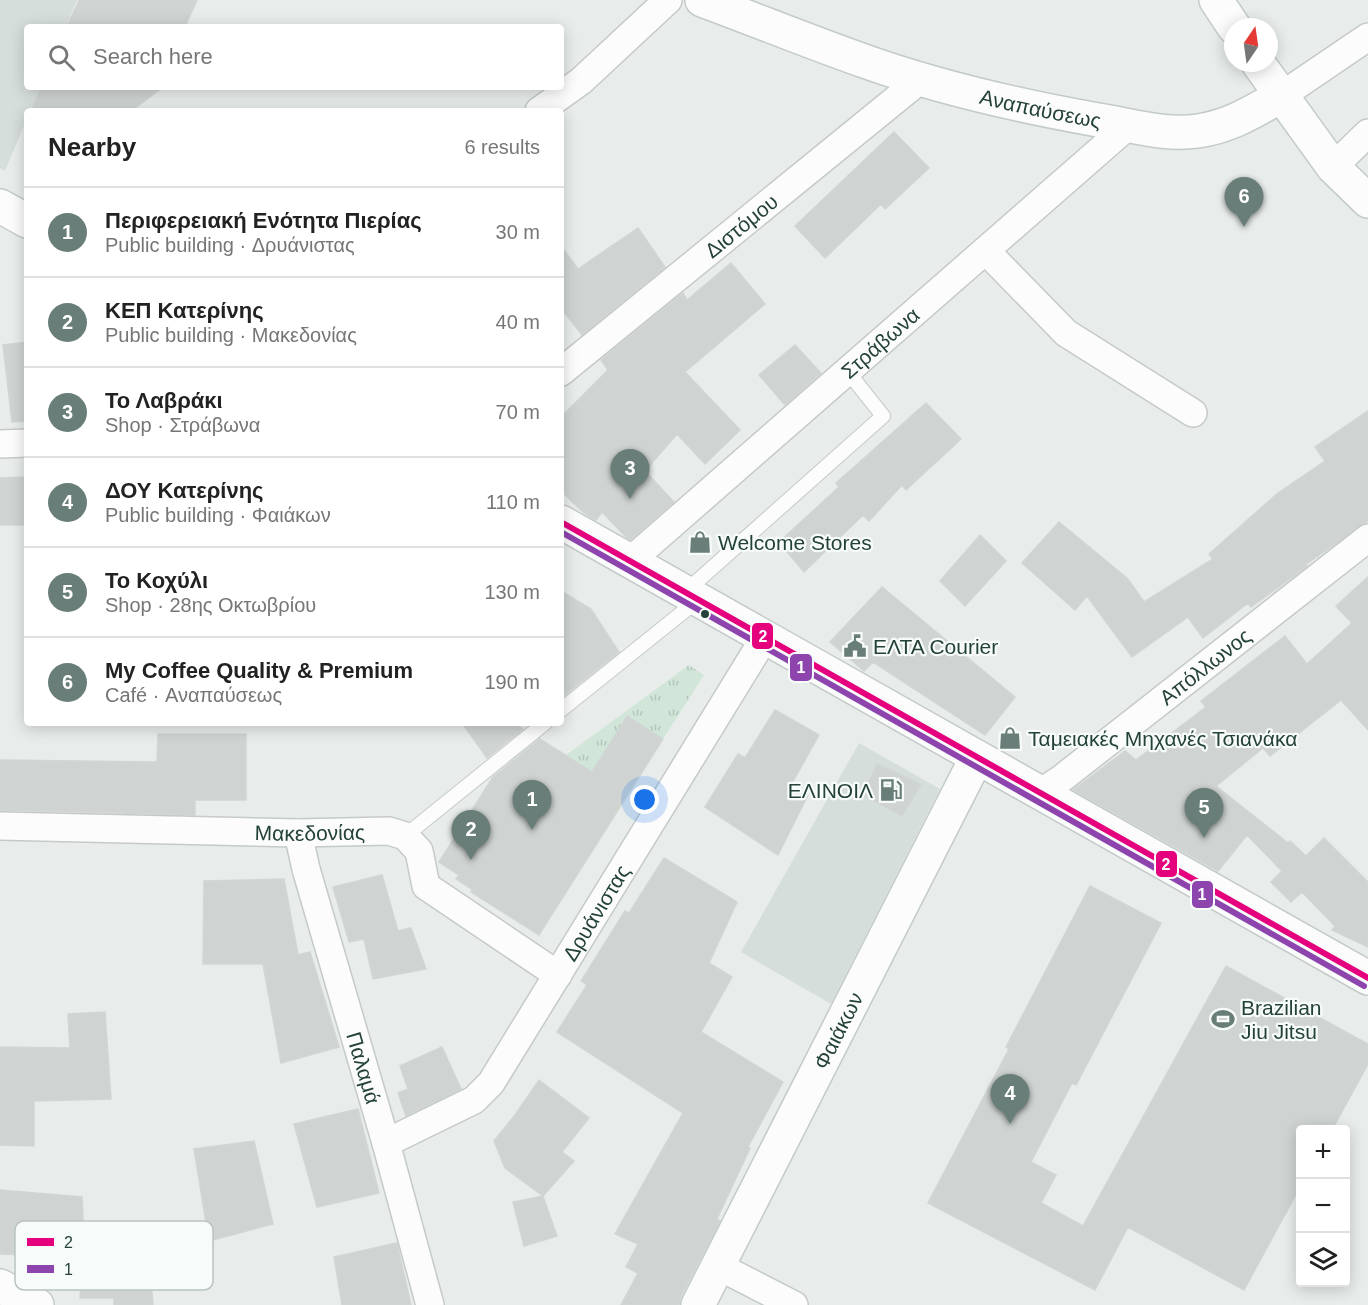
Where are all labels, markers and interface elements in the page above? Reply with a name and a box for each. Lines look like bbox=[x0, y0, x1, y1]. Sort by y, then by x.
north arrow bbox=[1224, 18, 1278, 72]
search box bbox=[24, 24, 564, 90]
icon: search bbox=[45, 41, 78, 74]
text: Search here bbox=[93, 44, 213, 69]
street label: Αναπαύσεως bbox=[978, 84, 1103, 132]
text: Nearby bbox=[48, 132, 136, 162]
text: 6 results bbox=[464, 136, 540, 158]
pin: 6 bbox=[1224, 178, 1264, 227]
street label: Διστόμου bbox=[700, 189, 782, 262]
text: Περιφερειακή Ενότητα Πιερίας bbox=[105, 208, 422, 233]
text: 1 bbox=[62, 221, 73, 243]
text: 30 m bbox=[496, 221, 540, 243]
text: Public building · Δρυάνιστας bbox=[105, 234, 355, 256]
text: ΚΕΠ Κατερίνης bbox=[105, 298, 264, 323]
street label: Στράβωνα bbox=[836, 302, 924, 383]
text: 2 bbox=[62, 311, 73, 333]
text: 40 m bbox=[496, 311, 540, 333]
text: Public building · Μακεδονίας bbox=[105, 324, 357, 346]
text: Το Λαβράκι bbox=[105, 388, 223, 413]
text: 3 bbox=[62, 401, 73, 423]
text: 70 m bbox=[496, 401, 540, 423]
text: Shop · Στράβωνα bbox=[105, 414, 260, 436]
pin: 3 bbox=[610, 450, 650, 499]
text: ΔΟΥ Κατερίνης bbox=[105, 478, 264, 503]
text: 4 bbox=[62, 491, 73, 513]
text: 110 m bbox=[486, 491, 540, 513]
text: Public building · Φαιάκων bbox=[105, 504, 331, 526]
shop icon: Welcome Stores bbox=[687, 529, 713, 555]
place label: Welcome Stores bbox=[718, 531, 872, 554]
text: Το Κοχύλι bbox=[105, 568, 208, 593]
text: 5 bbox=[62, 581, 73, 603]
text: 130 m bbox=[484, 581, 540, 603]
text: Shop · 28ης Οκτωβρίου bbox=[105, 594, 316, 616]
unlabelled marker bbox=[699, 608, 711, 620]
line badge: 2 bbox=[751, 622, 774, 650]
street label: Απόλλωνος bbox=[1155, 623, 1255, 709]
text: 2 bbox=[759, 628, 768, 645]
public building icon: ΕΛΤΑ Courier bbox=[842, 633, 868, 659]
place label: ΕΛΤΑ Courier bbox=[873, 635, 998, 658]
line badge: 1 bbox=[789, 653, 813, 682]
text: My Coffee Quality & Premium bbox=[105, 658, 413, 683]
text: 1 bbox=[797, 659, 806, 676]
text: 6 bbox=[62, 671, 73, 693]
text: 190 m bbox=[484, 671, 540, 693]
text: Café · Αναπαύσεως bbox=[105, 684, 282, 706]
shop icon: Ταμειακές Μηχανές Τσιανάκα bbox=[997, 725, 1023, 751]
place label: Ταμειακές Μηχανές Τσιανάκα bbox=[1028, 727, 1297, 750]
fuel station icon: ΕΛΙΝΟΙΛ bbox=[878, 777, 904, 803]
place label: ΕΛΙΝΟΙΛ bbox=[788, 779, 873, 802]
pin: 1 bbox=[512, 780, 552, 830]
your location bbox=[630, 785, 659, 814]
pin: 5 bbox=[1184, 788, 1224, 838]
pin: 2 bbox=[452, 810, 490, 860]
street label: Μακεδονίας bbox=[254, 820, 365, 845]
line badge: 2 bbox=[1155, 850, 1178, 878]
text: 2 bbox=[1162, 856, 1171, 873]
street label: Δρυάνιστας bbox=[558, 861, 634, 965]
line badge: 1 bbox=[1191, 880, 1214, 909]
text: 1 bbox=[1198, 886, 1207, 903]
street label: Φαιάκων bbox=[809, 988, 867, 1073]
place label: Brazilian Jiu Jitsu bbox=[1241, 996, 1322, 1043]
sports icon: Brazilian Jiu Jitsu bbox=[1210, 1006, 1236, 1032]
street label: Παλαμά bbox=[343, 1029, 385, 1107]
pin: 4 bbox=[990, 1074, 1030, 1124]
map controls bbox=[1296, 1125, 1350, 1287]
button: + bbox=[1296, 1125, 1350, 1179]
button: − bbox=[1296, 1179, 1350, 1233]
legend bbox=[15, 1221, 213, 1290]
button: layers bbox=[1296, 1233, 1350, 1287]
text: 2 bbox=[64, 1234, 73, 1251]
text: 1 bbox=[64, 1261, 73, 1278]

